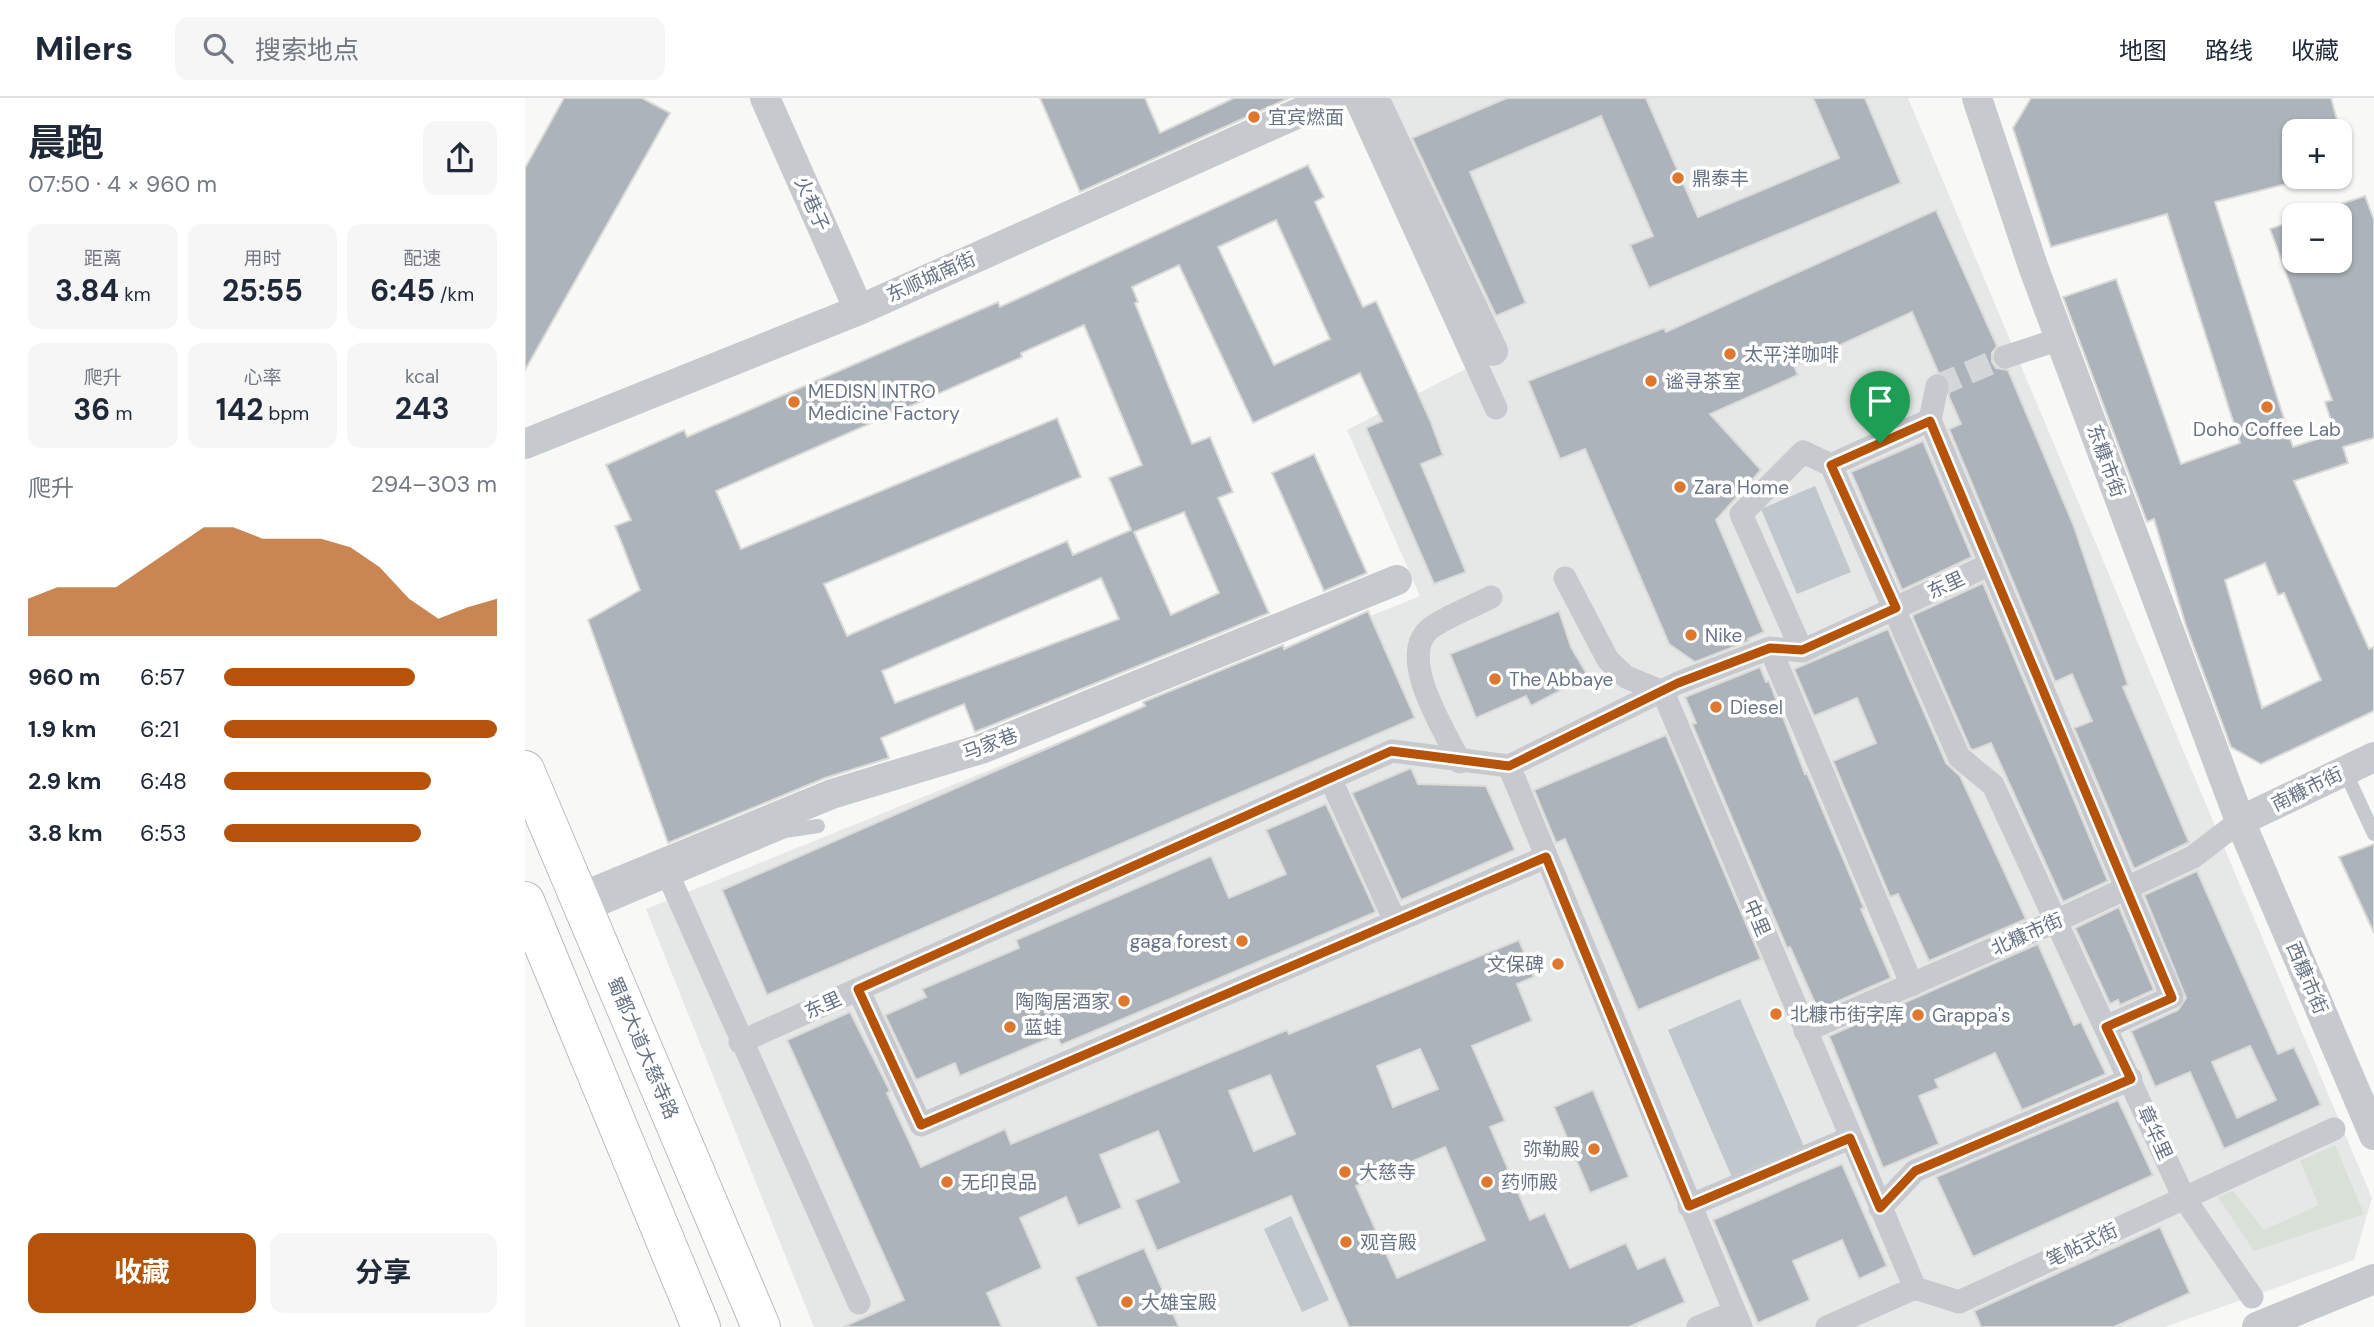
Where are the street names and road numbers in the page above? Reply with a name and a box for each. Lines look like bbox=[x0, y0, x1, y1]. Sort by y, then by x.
street label: 火巷子 bbox=[789, 173, 835, 235]
street label: 东顺城南街 bbox=[883, 246, 979, 308]
street label: 东糠市街 bbox=[2081, 421, 2131, 501]
street label: 东里 bbox=[1923, 566, 1969, 604]
street label: 马家巷 bbox=[959, 723, 1021, 765]
street label: 南糠市街 bbox=[2267, 761, 2347, 817]
street label: 中里 bbox=[1738, 896, 1776, 940]
street label: 北糠市街 bbox=[1987, 907, 2067, 961]
street label: 西糠市街 bbox=[2281, 938, 2333, 1018]
street label: 蜀都大道大慈寺路 bbox=[602, 973, 684, 1123]
street label: 东里 bbox=[801, 986, 845, 1024]
street label: 章华里 bbox=[2132, 1102, 2178, 1164]
street label: 笔帖式街 bbox=[2042, 1218, 2122, 1272]

